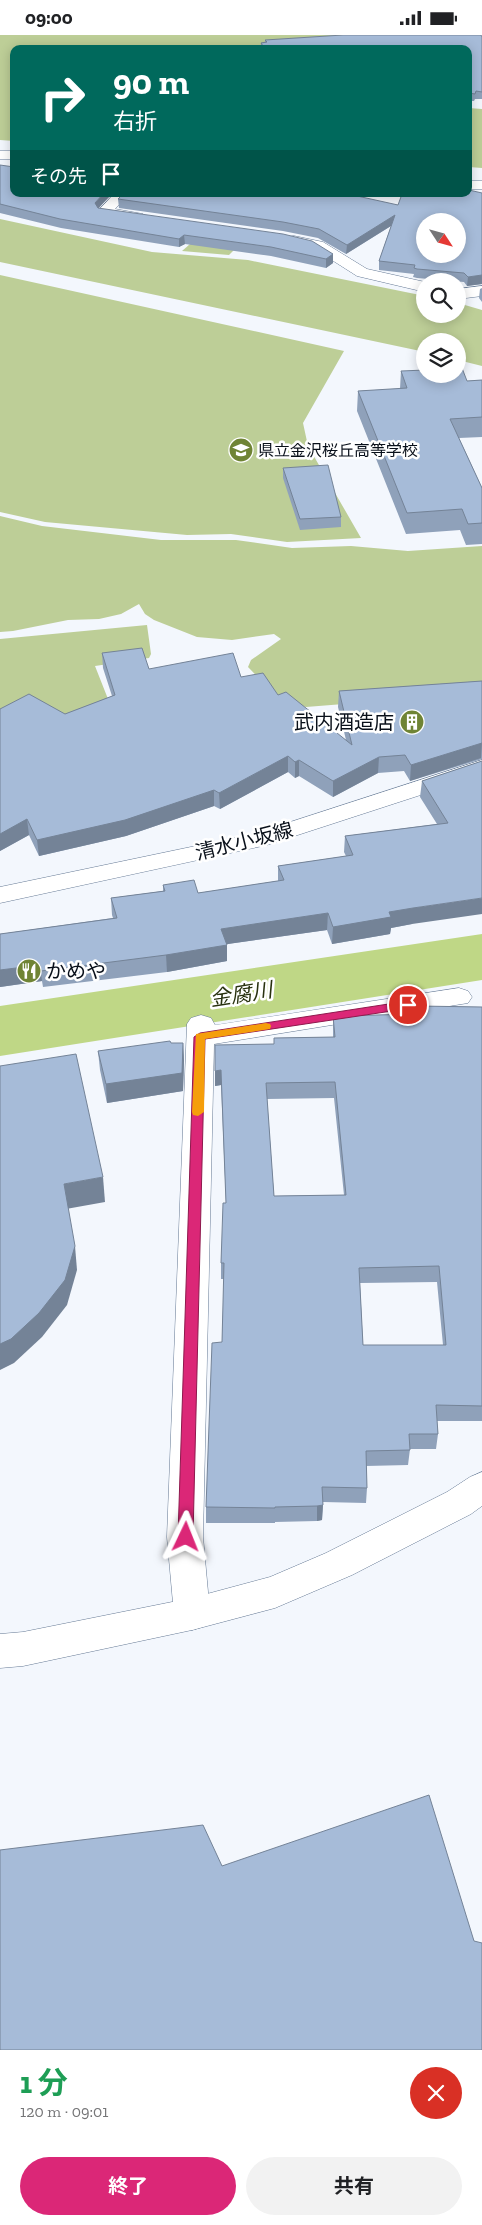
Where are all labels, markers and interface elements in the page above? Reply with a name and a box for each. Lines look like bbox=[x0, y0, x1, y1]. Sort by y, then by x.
text: 09:00 bbox=[25, 6, 73, 29]
text: 90 m bbox=[113, 61, 189, 103]
icon: right bbox=[30, 65, 95, 130]
text: 右折 bbox=[113, 108, 157, 135]
icon: arrive bbox=[97, 160, 125, 188]
text: その先 bbox=[30, 165, 87, 188]
north arrow bbox=[416, 213, 466, 263]
map controls bbox=[416, 213, 466, 383]
button: search bbox=[416, 273, 466, 323]
button: layers bbox=[416, 333, 466, 383]
school or university icon: 県立金沢桜丘高等学校 bbox=[228, 437, 254, 463]
place label: 県立金沢桜丘高等学校 bbox=[258, 441, 418, 460]
building icon: 武内酒造店 bbox=[399, 709, 425, 735]
place label: 武内酒造店 bbox=[294, 710, 394, 734]
street label: 清水小坂線 bbox=[193, 817, 295, 865]
restaurant icon: かめや bbox=[16, 958, 42, 984]
place label: かめや bbox=[46, 959, 106, 983]
water label: 金腐川 bbox=[208, 976, 276, 1011]
pin bbox=[387, 984, 429, 1026]
icon: arrive bbox=[394, 991, 422, 1019]
position arrow bbox=[159, 1510, 211, 1562]
text: 1 分 bbox=[20, 2065, 68, 2101]
button: close bbox=[410, 2067, 462, 2119]
text: 120 m · 09:01 bbox=[20, 2102, 109, 2121]
button: 終了 bbox=[20, 2157, 236, 2215]
button: 共有 bbox=[246, 2157, 462, 2215]

